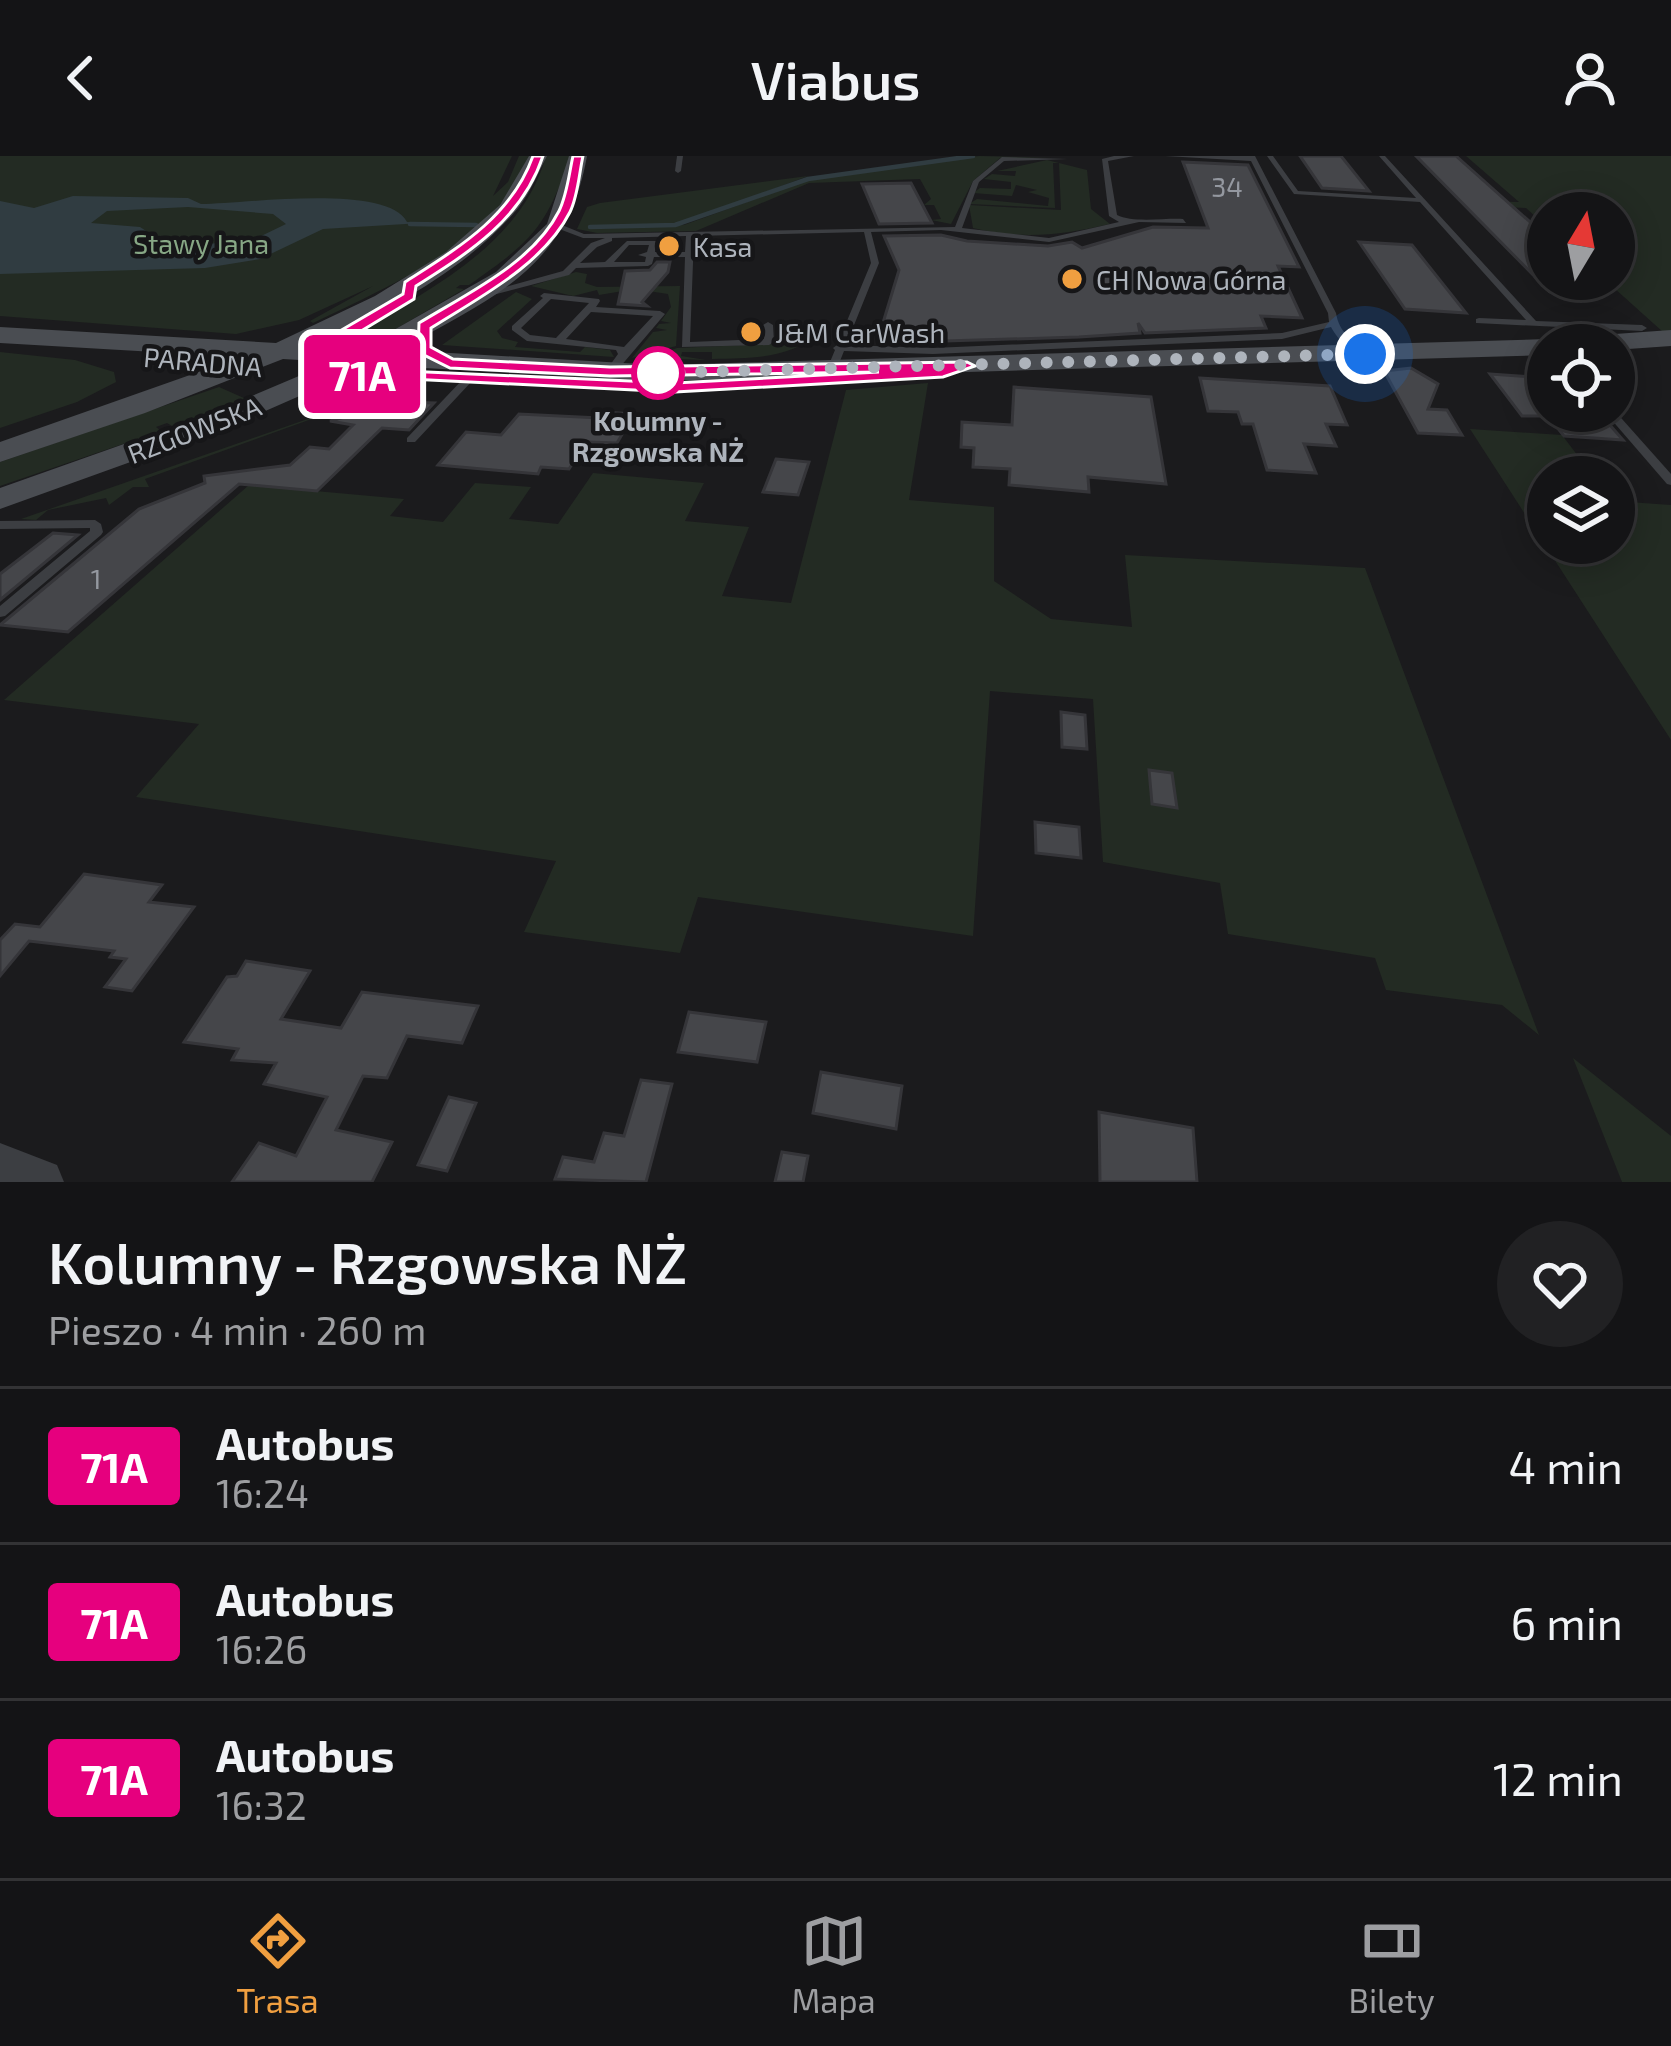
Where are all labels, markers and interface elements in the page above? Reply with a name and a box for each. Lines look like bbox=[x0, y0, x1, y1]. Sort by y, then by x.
icon: back bbox=[48, 45, 114, 111]
icon: person bbox=[1557, 45, 1623, 111]
text: Viabus bbox=[751, 46, 920, 111]
house number: 34 bbox=[1211, 170, 1243, 202]
north arrow bbox=[1527, 192, 1635, 300]
map controls bbox=[1527, 192, 1635, 564]
park label: Stawy Jana bbox=[133, 227, 269, 260]
place label: Kasa bbox=[693, 230, 752, 262]
marker: Kasa bbox=[656, 233, 682, 259]
place label: CH Nowa Górna bbox=[1096, 263, 1286, 295]
marker: CH Nowa Górna bbox=[1059, 266, 1085, 292]
place label: J&M CarWash bbox=[775, 316, 945, 348]
marker: J&M CarWash bbox=[738, 319, 764, 345]
your location bbox=[1335, 324, 1395, 384]
button: locate bbox=[1527, 324, 1635, 432]
line badge: 71A bbox=[293, 335, 431, 413]
street label: PARADNA bbox=[142, 340, 264, 382]
marker: Kolumny - Rzgowska NŻ bbox=[633, 348, 683, 398]
text: 71A bbox=[328, 349, 396, 399]
street label: RZGOWSKA bbox=[123, 389, 265, 469]
place label: Kolumny - Rzgowska NŻ bbox=[572, 404, 744, 467]
button: layers bbox=[1527, 456, 1635, 564]
house number: 1 bbox=[91, 562, 101, 594]
button: heart bbox=[1497, 1221, 1623, 1347]
text: Kolumny - Rzgowska NŻ bbox=[48, 1227, 687, 1295]
text: Pieszo · 4 min · 260 m bbox=[48, 1306, 426, 1353]
text: Autobus bbox=[216, 1415, 394, 1469]
text: 4 min bbox=[1509, 1439, 1623, 1493]
text: 71A bbox=[80, 1441, 148, 1491]
text: 16:24 bbox=[216, 1469, 309, 1516]
text: Autobus bbox=[216, 1571, 394, 1625]
text: 6 min bbox=[1510, 1595, 1623, 1649]
text: 71A bbox=[80, 1597, 148, 1647]
text: 16:26 bbox=[216, 1625, 307, 1672]
text: Autobus bbox=[216, 1727, 394, 1781]
text: 12 min bbox=[1493, 1751, 1623, 1805]
text: 71A bbox=[80, 1753, 148, 1803]
text: 16:32 bbox=[216, 1781, 307, 1828]
tab: Trasa bbox=[236, 1908, 319, 2020]
tab: Mapa bbox=[791, 1908, 876, 2020]
tab: Bilety bbox=[1348, 1908, 1435, 2020]

